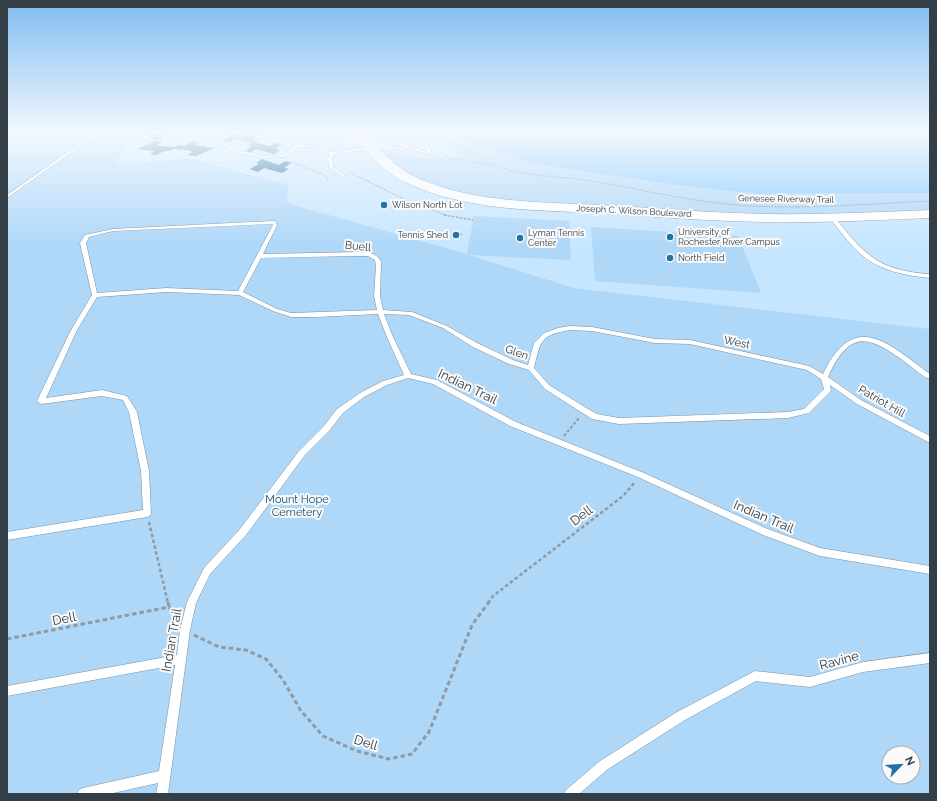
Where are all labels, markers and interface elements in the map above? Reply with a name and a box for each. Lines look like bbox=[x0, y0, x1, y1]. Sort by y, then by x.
street label: Genesee Riverway Trail bbox=[738, 193, 835, 205]
marker: Wilson North Lot bbox=[379, 200, 389, 210]
place label: Wilson North Lot bbox=[392, 200, 462, 210]
street label: Joseph C. Wilson Boulevard bbox=[576, 203, 692, 219]
place label: University of Rochester River Campus bbox=[678, 227, 781, 247]
place label: Lyman Tennis Center bbox=[528, 228, 585, 248]
place label: Tennis Shed bbox=[398, 230, 448, 240]
marker: Tennis Shed bbox=[451, 230, 461, 240]
marker: University of Rochester River Campus bbox=[665, 232, 675, 242]
marker: Lyman Tennis Center bbox=[515, 233, 525, 243]
street label: Buell bbox=[344, 239, 372, 254]
marker: North Field bbox=[665, 253, 675, 263]
place label: North Field bbox=[678, 253, 725, 263]
street label: West bbox=[723, 333, 751, 352]
street label: Glen bbox=[503, 342, 530, 363]
street label: Indian Trail bbox=[436, 366, 500, 407]
street label: Patriot Hill bbox=[856, 383, 908, 420]
park label: Mount Hope Cemetery bbox=[265, 493, 329, 519]
street label: Indian Trail bbox=[731, 497, 797, 536]
street label: Dell bbox=[567, 502, 596, 529]
street label: Indian Trail bbox=[159, 607, 185, 673]
street label: Dell bbox=[51, 609, 78, 628]
street label: Ravine bbox=[818, 648, 861, 673]
street label: Dell bbox=[352, 732, 380, 753]
north arrow bbox=[881, 745, 921, 785]
text: N bbox=[902, 754, 917, 768]

